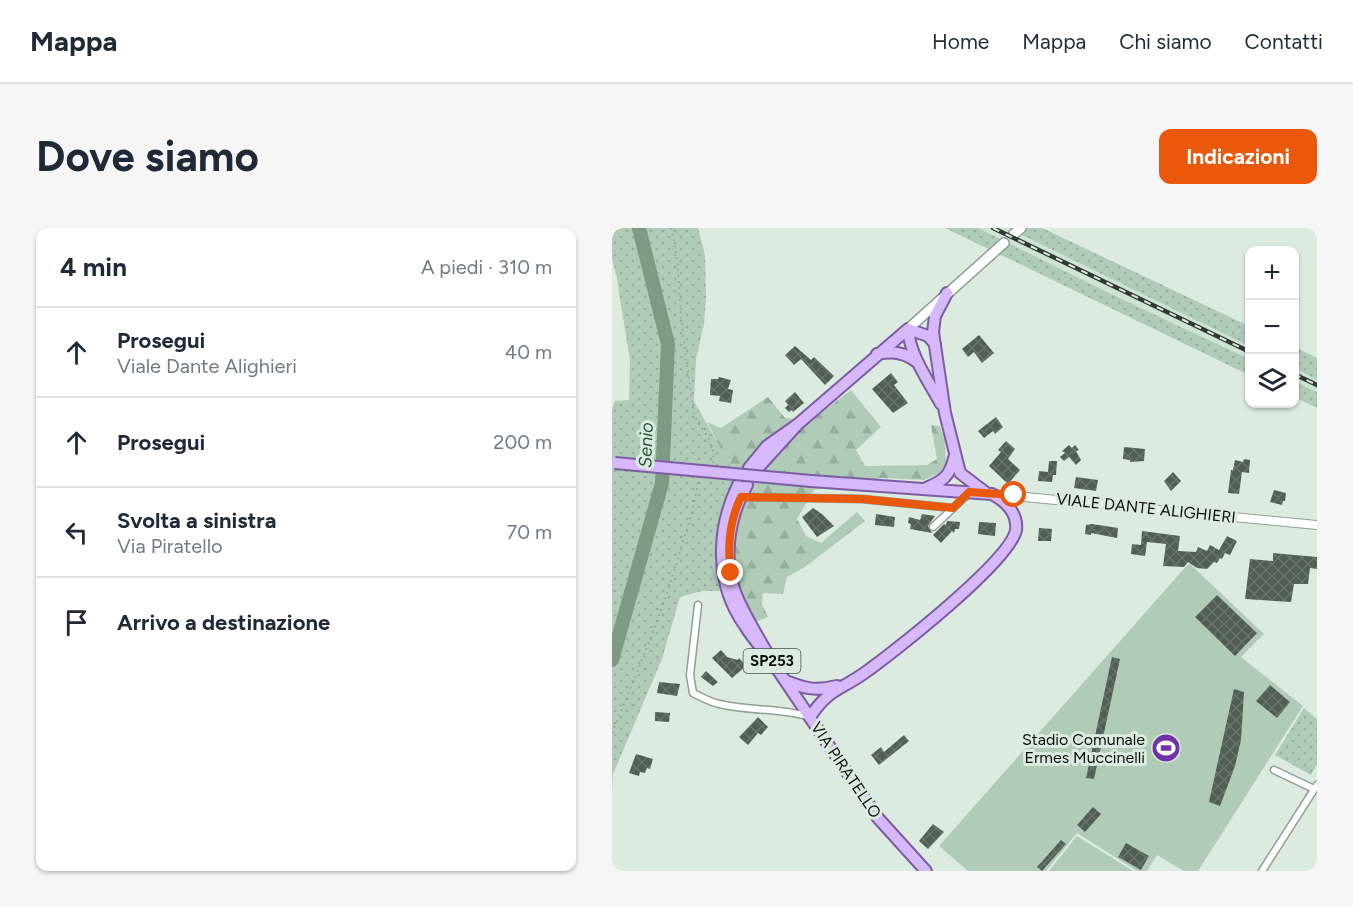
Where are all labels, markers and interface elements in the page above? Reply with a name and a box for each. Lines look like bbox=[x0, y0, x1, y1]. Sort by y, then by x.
text: Mappa bbox=[30, 24, 118, 58]
text: Home bbox=[932, 29, 989, 54]
text: Mappa bbox=[1022, 29, 1086, 54]
text: Chi siamo bbox=[1119, 29, 1212, 54]
text: Contatti bbox=[1245, 29, 1323, 54]
button: Indicazioni bbox=[1159, 129, 1317, 184]
text: Dove siamo bbox=[36, 131, 259, 182]
map controls bbox=[1245, 246, 1299, 408]
button: + bbox=[1245, 246, 1299, 300]
text: 4 min bbox=[60, 251, 127, 283]
text: A piedi · 310 m bbox=[421, 255, 552, 279]
button: − bbox=[1245, 300, 1299, 354]
text: Prosegui bbox=[117, 327, 205, 354]
icon: ahead bbox=[60, 336, 93, 369]
text: 40 m bbox=[505, 340, 552, 364]
text: Viale Dante Alighieri bbox=[117, 354, 297, 378]
button: layers bbox=[1245, 354, 1299, 408]
water label: Senio bbox=[634, 422, 658, 468]
icon: ahead bbox=[60, 426, 93, 459]
text: Prosegui bbox=[117, 429, 205, 456]
text: 200 m bbox=[493, 430, 552, 454]
route start bbox=[1000, 481, 1026, 507]
street label: VIALE DANTE ALIGHIERI bbox=[1055, 489, 1237, 527]
text: Svolta a sinistra bbox=[117, 507, 276, 534]
icon: left bbox=[60, 516, 93, 549]
text: 70 m bbox=[506, 520, 552, 544]
text: Via Piratello bbox=[117, 534, 223, 558]
route end bbox=[717, 559, 743, 585]
icon: arrive bbox=[60, 606, 93, 639]
text: Arrivo a destinazione bbox=[117, 609, 330, 636]
road number: SP253 bbox=[744, 649, 800, 673]
street label: VIA PIRATELLO bbox=[807, 718, 885, 822]
place label: Stadio Comunale Ermes Muccinelli bbox=[1022, 730, 1145, 767]
sports icon: Stadio Comunale Ermes Muccinelli bbox=[1150, 732, 1182, 764]

